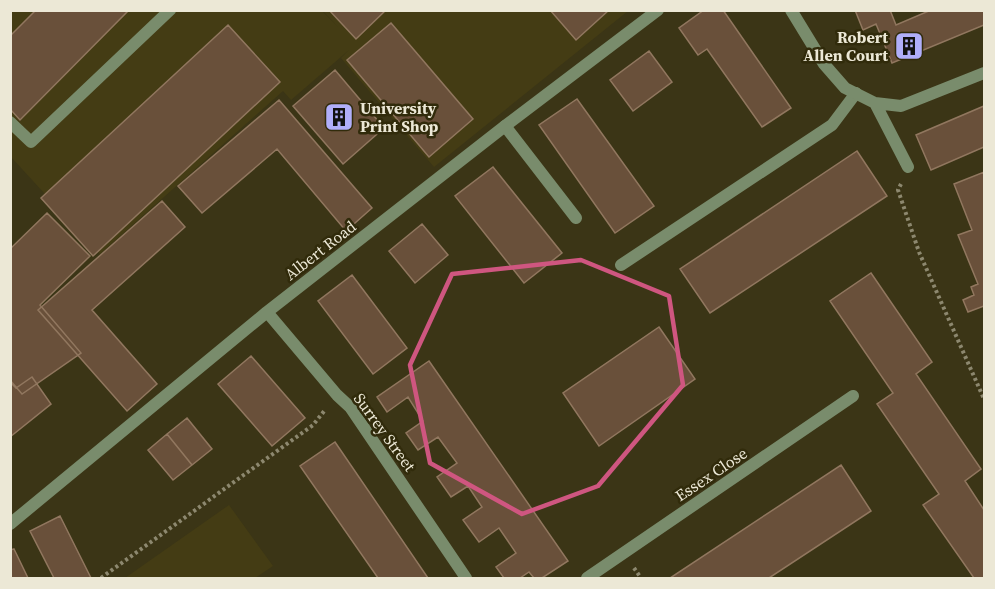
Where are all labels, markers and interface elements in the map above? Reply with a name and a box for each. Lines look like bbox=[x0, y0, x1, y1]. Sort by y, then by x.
place label: Robert Allen Court bbox=[803, 26, 888, 66]
building icon: Robert Allen Court bbox=[893, 30, 925, 62]
place label: University Print Shop bbox=[360, 97, 439, 137]
building icon: University Print Shop bbox=[323, 101, 355, 133]
street label: Albert Road bbox=[280, 215, 360, 285]
street label: Surrey Street bbox=[349, 388, 421, 476]
street label: Essex Close bbox=[671, 442, 751, 506]

